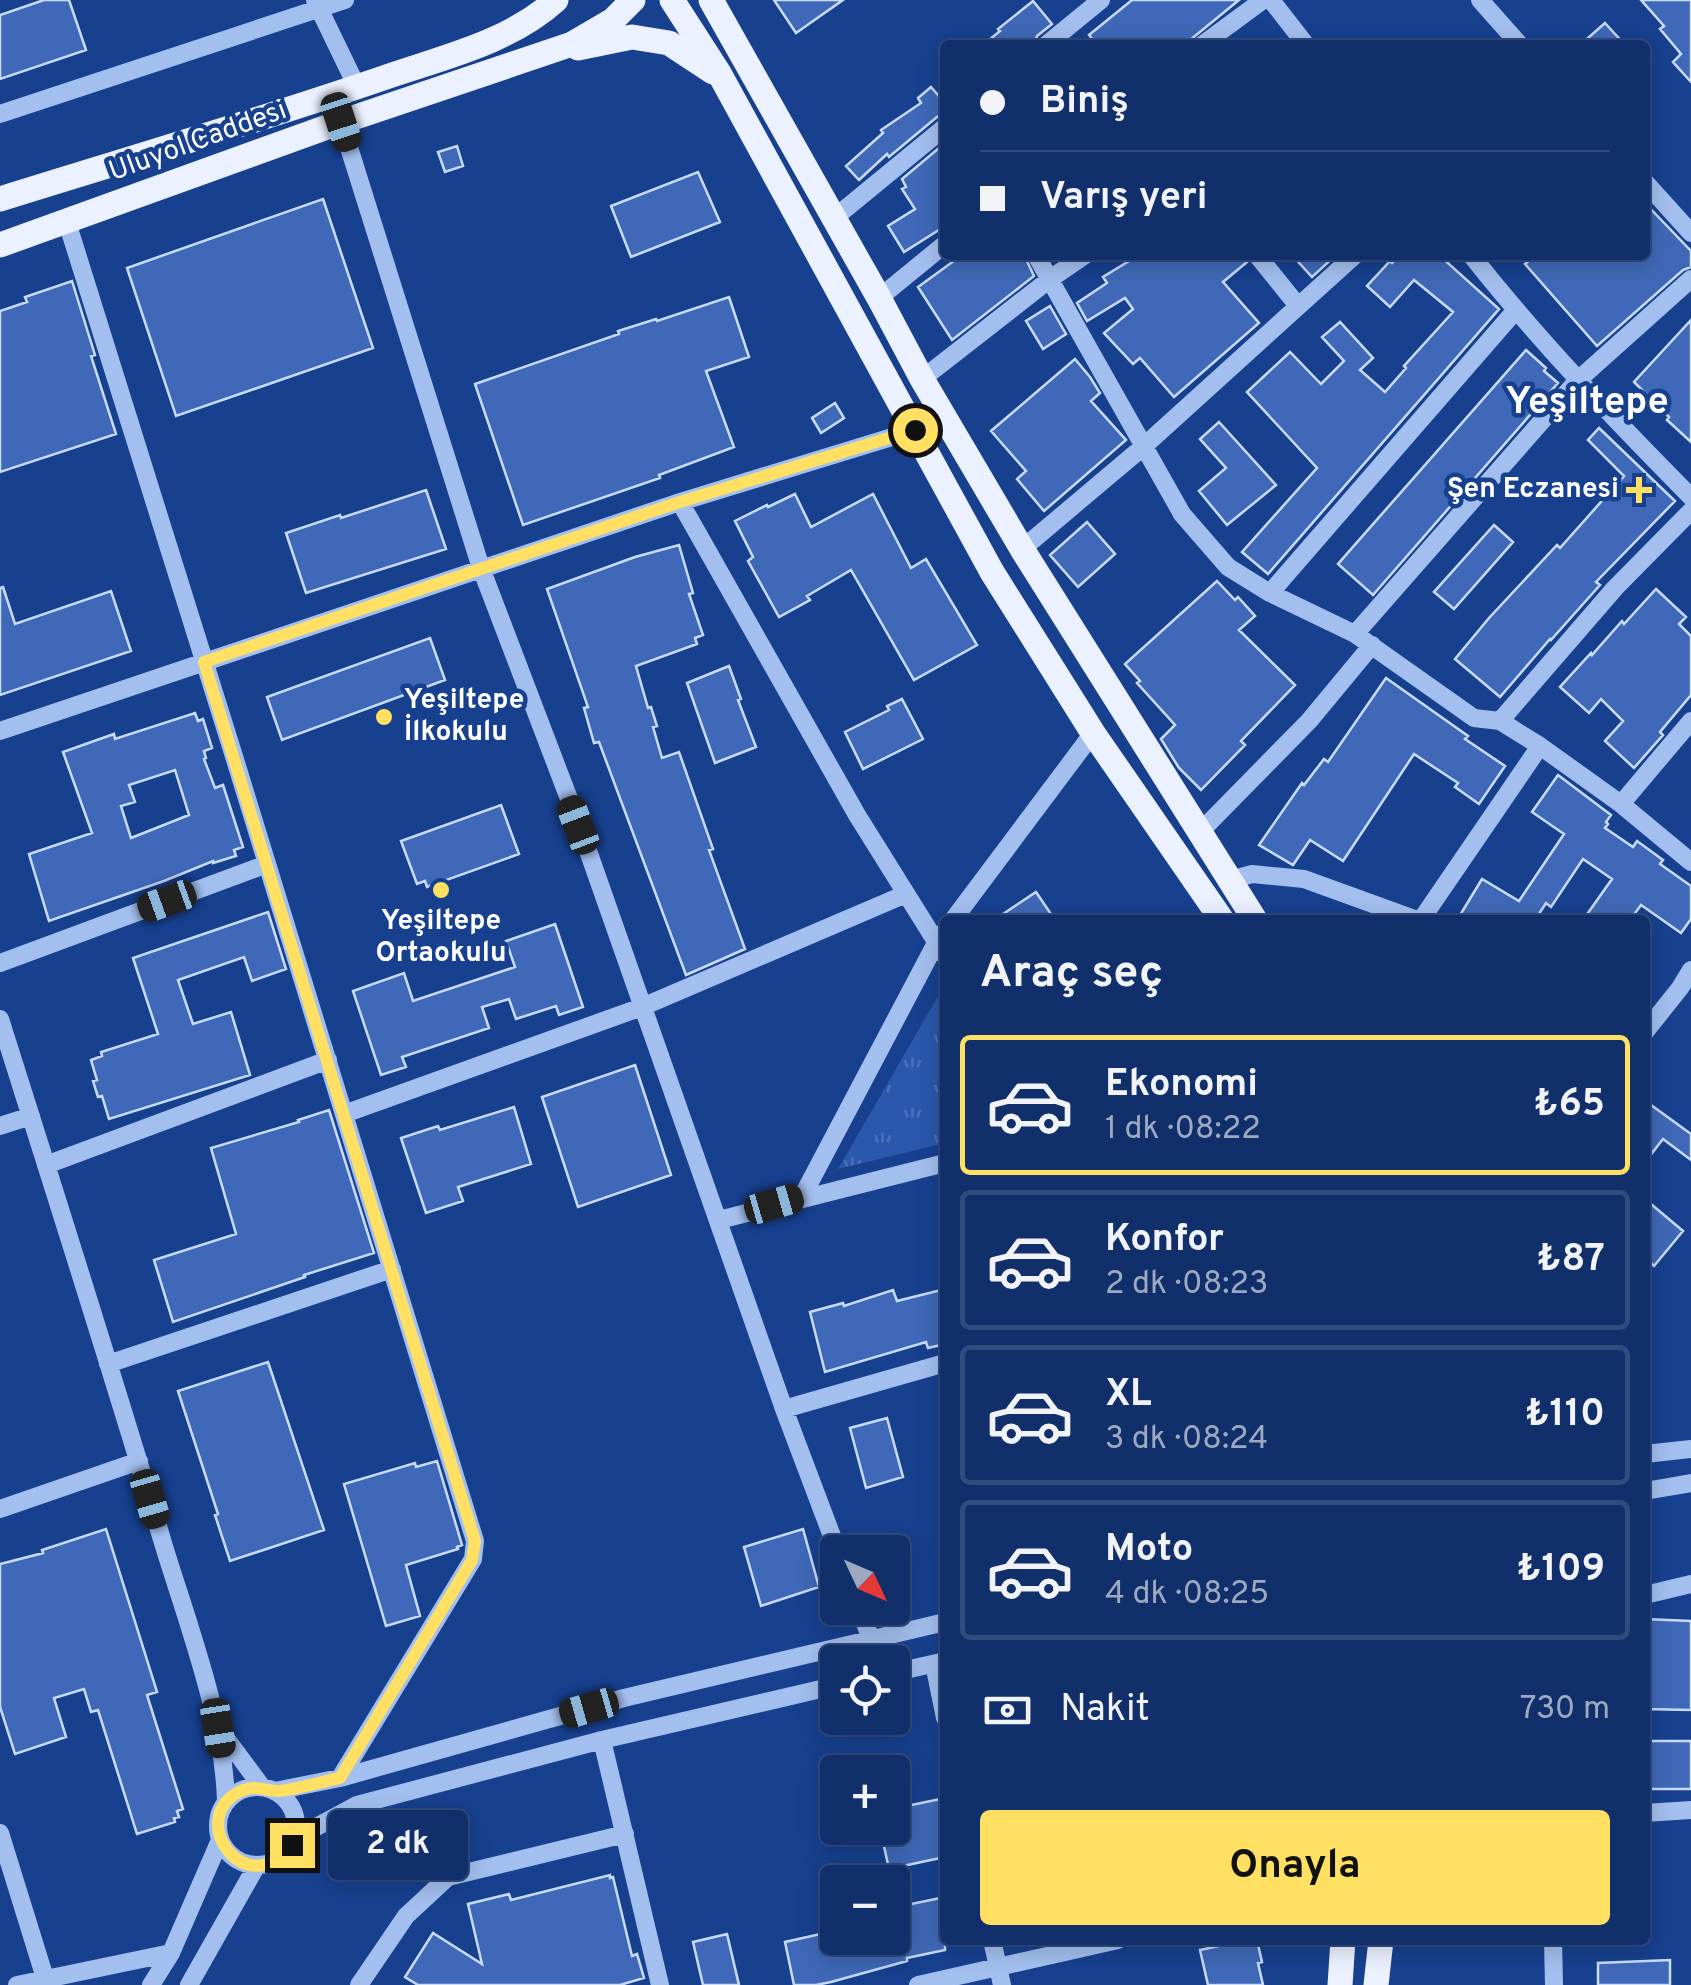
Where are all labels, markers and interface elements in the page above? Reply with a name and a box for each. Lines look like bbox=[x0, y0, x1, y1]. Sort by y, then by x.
text: Biniş bbox=[1040, 78, 1129, 127]
car bbox=[317, 89, 365, 155]
street label: Uluyol Caddesi bbox=[104, 93, 292, 191]
text: Varış yeri bbox=[1040, 174, 1208, 223]
district label: Yeşiltepe bbox=[1505, 379, 1669, 428]
route start bbox=[893, 408, 938, 453]
place label: Şen Eczanesi bbox=[1447, 472, 1619, 508]
marker: Şen Eczanesi bbox=[1628, 479, 1650, 501]
place label: Yeşiltepe İlkokulu bbox=[404, 683, 524, 751]
marker: Yeşiltepe İlkokulu bbox=[373, 706, 395, 728]
car bbox=[553, 792, 603, 858]
car bbox=[134, 877, 200, 925]
marker: Yeşiltepe Ortaokulu bbox=[430, 879, 452, 901]
place label: Yeşiltepe Ortaokulu bbox=[375, 904, 507, 972]
text: Araç seç bbox=[980, 946, 1163, 1003]
icon: car bbox=[985, 1060, 1075, 1150]
text: Ekonomi bbox=[1105, 1061, 1258, 1110]
text: ₺65 bbox=[1533, 1081, 1605, 1130]
text: 1 dk · 08:22 bbox=[1105, 1110, 1261, 1150]
car bbox=[741, 1181, 807, 1227]
icon: car bbox=[985, 1215, 1075, 1305]
text: Konfor bbox=[1105, 1216, 1224, 1265]
text: ₺87 bbox=[1537, 1236, 1605, 1285]
text: 2 dk · 08:23 bbox=[1105, 1265, 1268, 1305]
icon: car bbox=[985, 1370, 1075, 1460]
text: XL bbox=[1105, 1371, 1152, 1420]
text: ₺110 bbox=[1525, 1391, 1605, 1440]
text: 3 dk · 08:24 bbox=[1105, 1420, 1268, 1460]
car bbox=[127, 1466, 173, 1532]
icon: car bbox=[985, 1525, 1075, 1615]
text: Moto bbox=[1105, 1526, 1193, 1575]
north arrow bbox=[820, 1535, 910, 1625]
map controls bbox=[820, 1535, 910, 1955]
text: ₺109 bbox=[1516, 1546, 1605, 1595]
text: 4 dk · 08:25 bbox=[1105, 1575, 1269, 1615]
button: locate bbox=[820, 1645, 910, 1735]
icon: cash bbox=[980, 1683, 1035, 1738]
car bbox=[556, 1685, 622, 1731]
text: Nakit bbox=[1060, 1686, 1150, 1735]
text: 730 m bbox=[1520, 1690, 1610, 1730]
car bbox=[198, 1696, 238, 1760]
button: + bbox=[820, 1755, 910, 1845]
callout: 2 dk bbox=[327, 1810, 467, 1880]
button: Onayla bbox=[980, 1810, 1610, 1925]
route end bbox=[270, 1823, 315, 1868]
text: 2 dk bbox=[366, 1825, 430, 1865]
button: − bbox=[820, 1865, 910, 1955]

